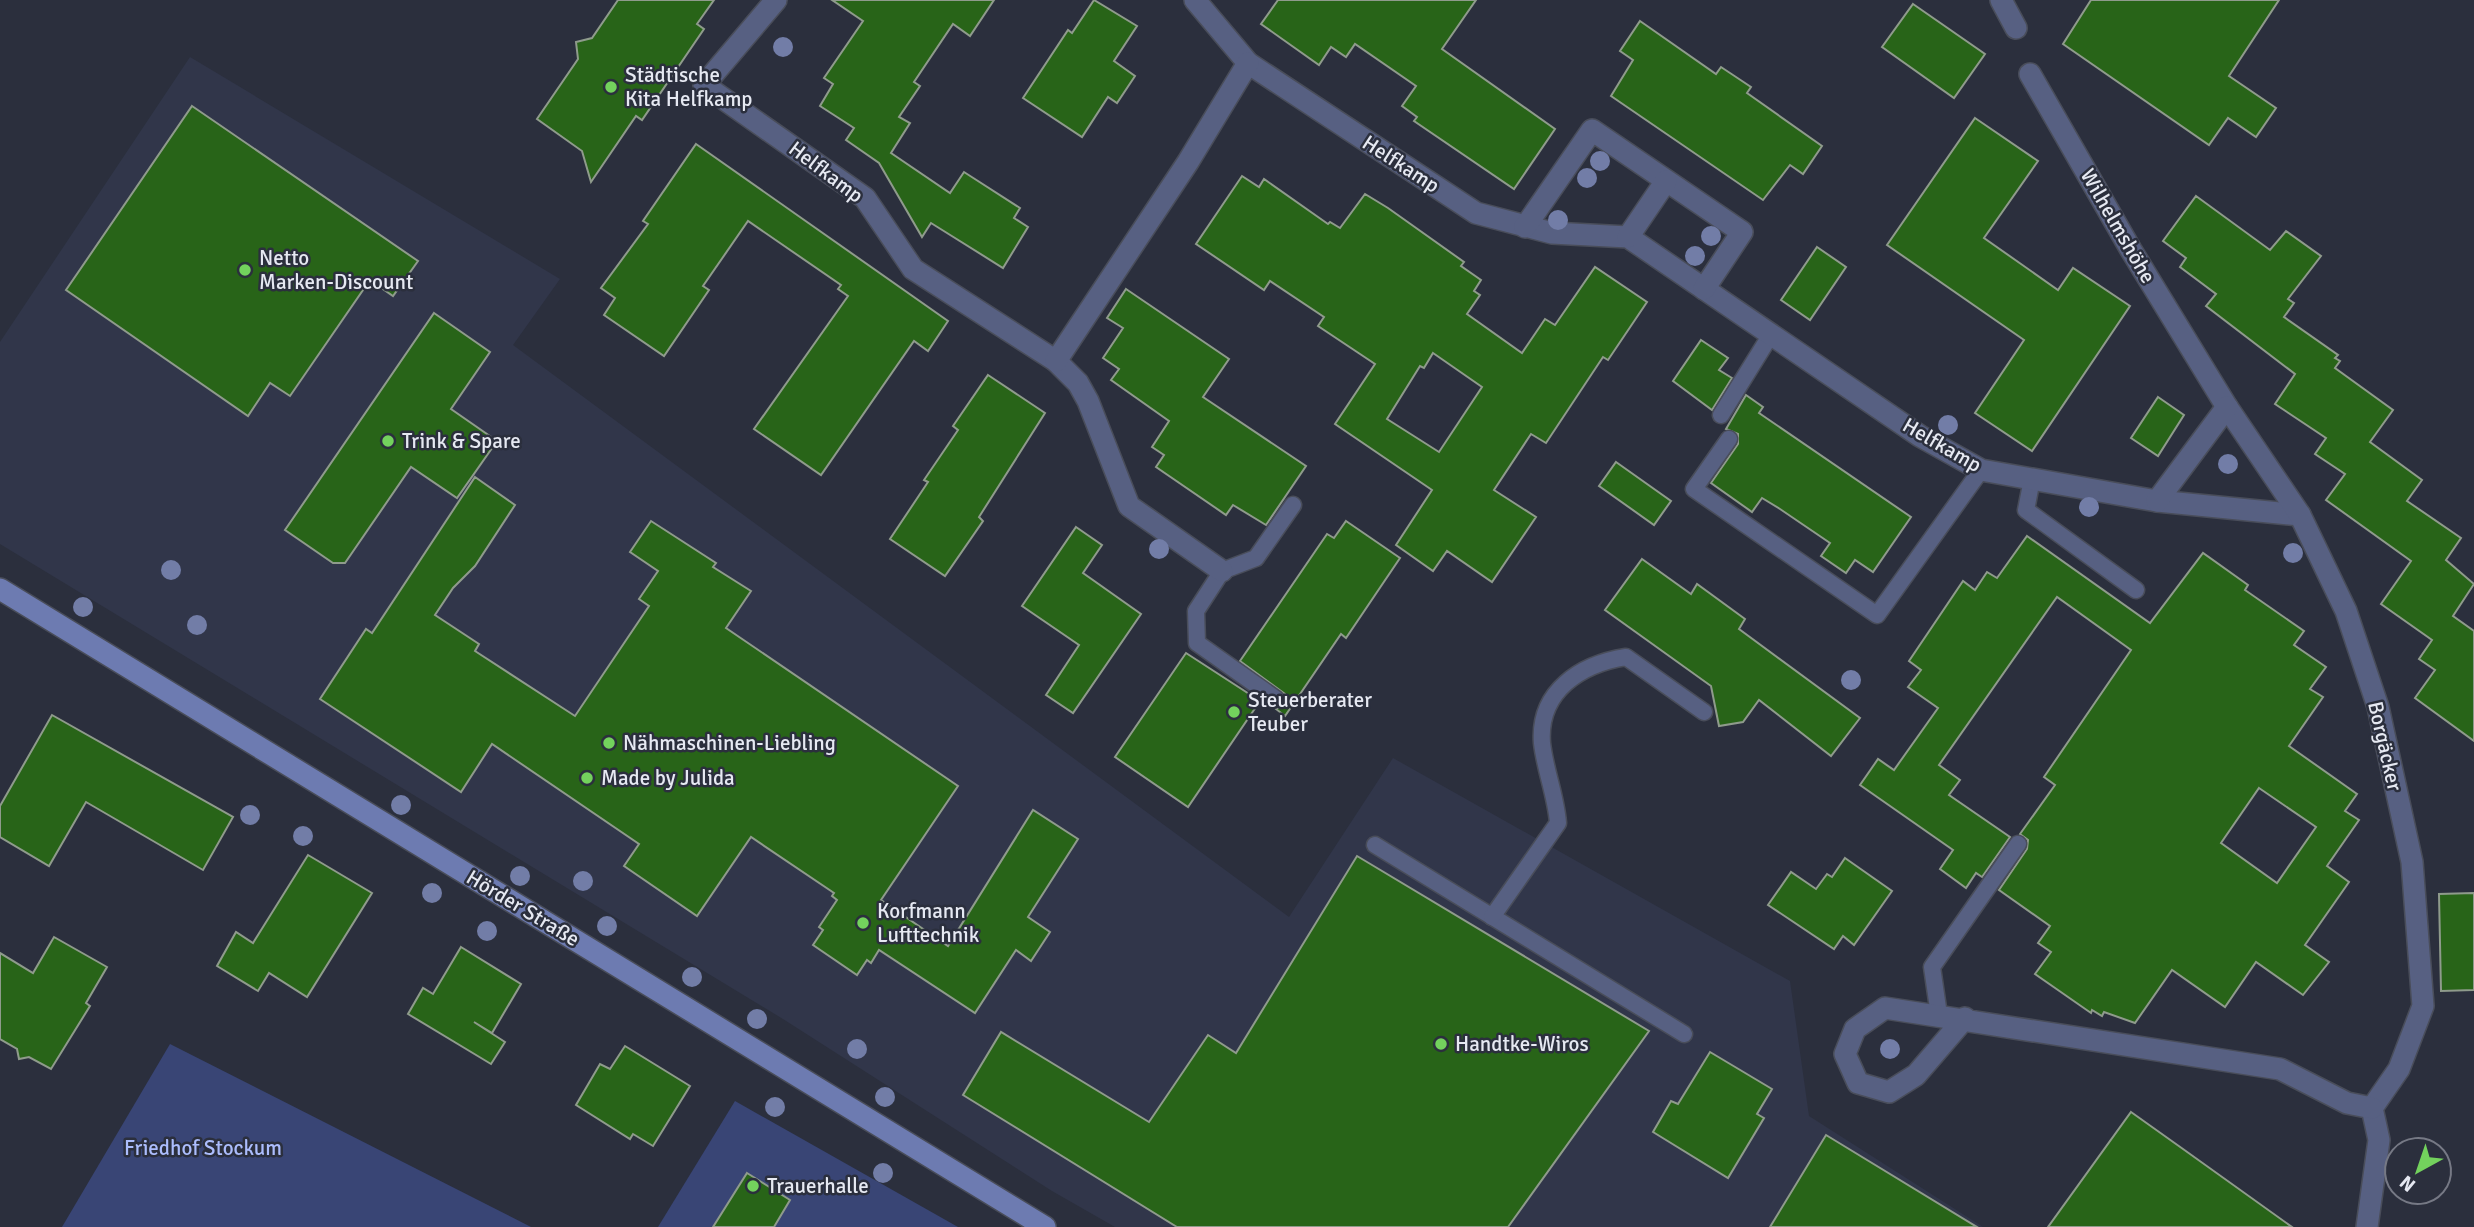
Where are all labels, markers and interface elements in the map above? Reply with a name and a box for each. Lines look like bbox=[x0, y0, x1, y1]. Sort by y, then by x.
place label: Städtische Kita Helfkamp bbox=[625, 62, 753, 112]
marker: Städtische Kita Helfkamp bbox=[603, 79, 619, 95]
street label: Helfkamp bbox=[1358, 129, 1444, 199]
street label: Helfkamp bbox=[784, 135, 868, 209]
street label: Wilhelmshöhe bbox=[2075, 164, 2161, 288]
place label: Netto Marken-Discount bbox=[259, 245, 413, 295]
marker: Netto Marken-Discount bbox=[237, 262, 253, 278]
street label: Helfkamp bbox=[1898, 412, 1986, 478]
place label: Trink & Spare bbox=[402, 428, 521, 454]
marker: Trink & Spare bbox=[380, 433, 396, 449]
place label: Steuerberater Teuber bbox=[1248, 687, 1372, 737]
street label: Borgäcker bbox=[2362, 699, 2408, 794]
marker: Steuerberater Teuber bbox=[1226, 704, 1242, 720]
place label: Nähmaschinen-Liebling bbox=[623, 730, 836, 756]
marker: Nähmaschinen-Liebling bbox=[601, 735, 617, 751]
place label: Made by Julida bbox=[601, 765, 735, 791]
marker: Made by Julida bbox=[579, 770, 595, 786]
street label: Hörder Straße bbox=[462, 864, 584, 952]
place label: Korfmann Lufttechnik bbox=[877, 898, 980, 948]
marker: Korfmann Lufttechnik bbox=[855, 915, 871, 931]
place label: Handtke-Wiros bbox=[1455, 1031, 1589, 1057]
marker: Handtke-Wiros bbox=[1433, 1036, 1449, 1052]
park label: Friedhof Stockum bbox=[124, 1135, 282, 1161]
north arrow bbox=[2383, 1136, 2453, 1206]
text: N bbox=[2395, 1170, 2420, 1197]
place label: Trauerhalle bbox=[767, 1173, 869, 1199]
marker: Trauerhalle bbox=[745, 1178, 761, 1194]

